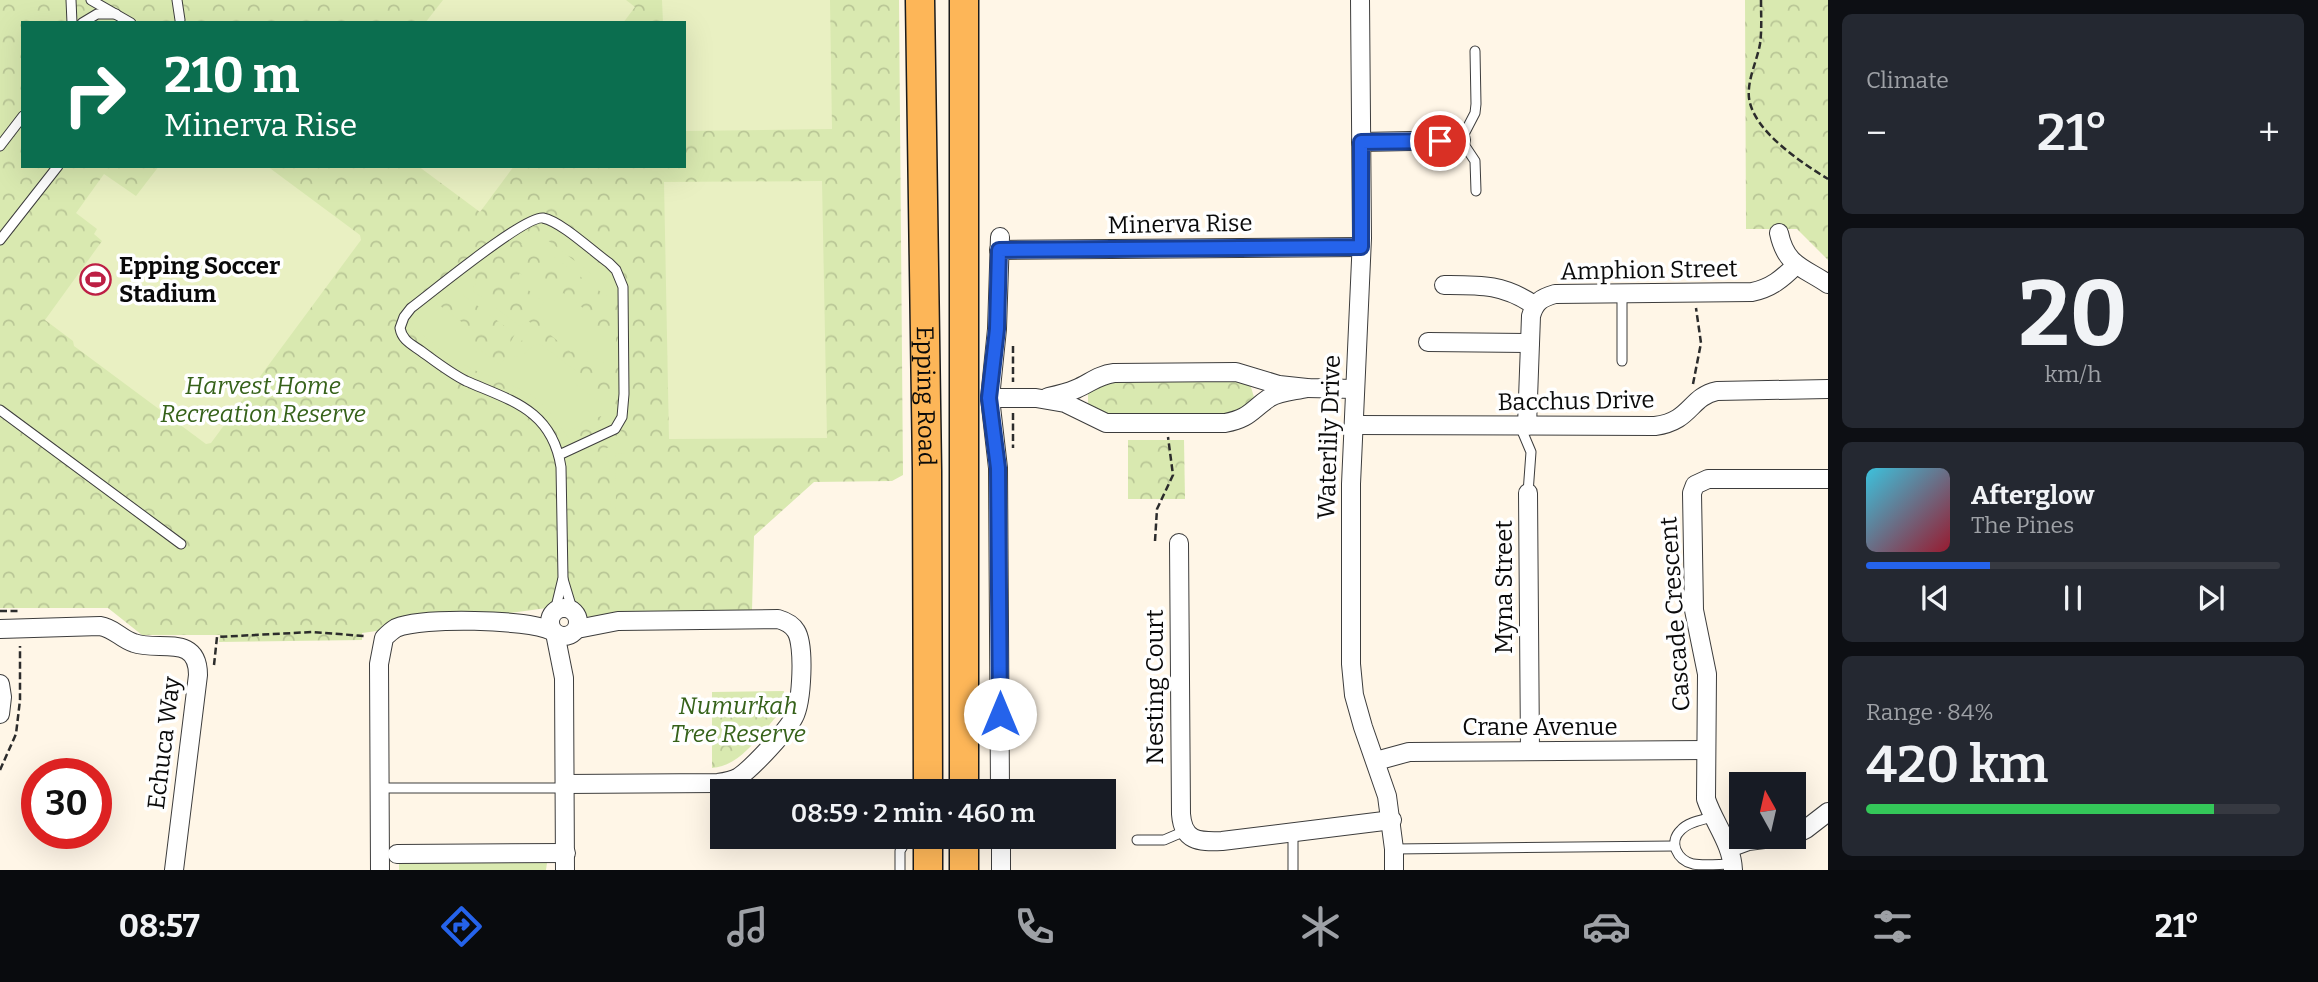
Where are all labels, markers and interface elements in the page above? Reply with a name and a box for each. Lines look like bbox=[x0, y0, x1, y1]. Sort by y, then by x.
text: 210 m bbox=[164, 46, 299, 105]
icon: right bbox=[49, 49, 140, 140]
text: Climate bbox=[1866, 66, 1949, 94]
text: 21° bbox=[2037, 101, 2108, 164]
text: Minerva Rise bbox=[164, 106, 357, 144]
text: − bbox=[1866, 110, 1887, 156]
text: + bbox=[2258, 110, 2280, 156]
pin bbox=[1410, 111, 1470, 171]
icon: arrive bbox=[1421, 122, 1459, 160]
street label: Minerva Rise bbox=[1107, 209, 1253, 239]
place label: Epping Soccer Stadium bbox=[119, 252, 280, 308]
street label: Amphion Street bbox=[1560, 254, 1738, 286]
text: 20 bbox=[2018, 260, 2128, 369]
sports icon: Epping Soccer Stadium bbox=[79, 263, 113, 297]
street label: Epping Road bbox=[911, 326, 941, 466]
street label: Waterlily Drive bbox=[1312, 354, 1346, 520]
text: km/h bbox=[2045, 360, 2101, 388]
park label: Harvest Home Recreation Reserve bbox=[160, 372, 366, 428]
street label: Bacchus Drive bbox=[1497, 386, 1655, 416]
text: Afterglow bbox=[1971, 480, 2094, 511]
text: The Pines bbox=[1971, 511, 2074, 539]
street label: Cascade Crescent bbox=[1654, 515, 1696, 712]
street label: Myna Street bbox=[1490, 520, 1518, 654]
icon: previous bbox=[1916, 579, 1954, 617]
icon: pause bbox=[2054, 579, 2092, 617]
icon: next bbox=[2192, 579, 2230, 617]
street label: Nesting Court bbox=[1141, 609, 1169, 765]
street label: Echuca Way bbox=[142, 675, 186, 811]
position arrow bbox=[963, 677, 1037, 751]
park label: Numurkah Tree Reserve bbox=[670, 692, 806, 748]
text: Range · 84% bbox=[1866, 698, 1994, 726]
street label: Crane Avenue bbox=[1462, 713, 1618, 741]
text: 420 km bbox=[1866, 733, 2048, 796]
speed limit sign: 30 bbox=[21, 758, 112, 849]
north arrow bbox=[1729, 772, 1806, 849]
map controls bbox=[1729, 772, 1806, 849]
text: 08:59 · 2 min · 460 m bbox=[791, 798, 1035, 829]
icon: directions bbox=[437, 902, 486, 951]
icon: music bbox=[723, 902, 772, 951]
icon: phone bbox=[1010, 902, 1059, 951]
icon: climate bbox=[1296, 902, 1345, 951]
icon: car bbox=[1582, 902, 1631, 951]
icon: filters bbox=[1868, 902, 1917, 951]
text: 08:57 bbox=[119, 907, 200, 945]
text: 21° bbox=[2155, 907, 2199, 945]

